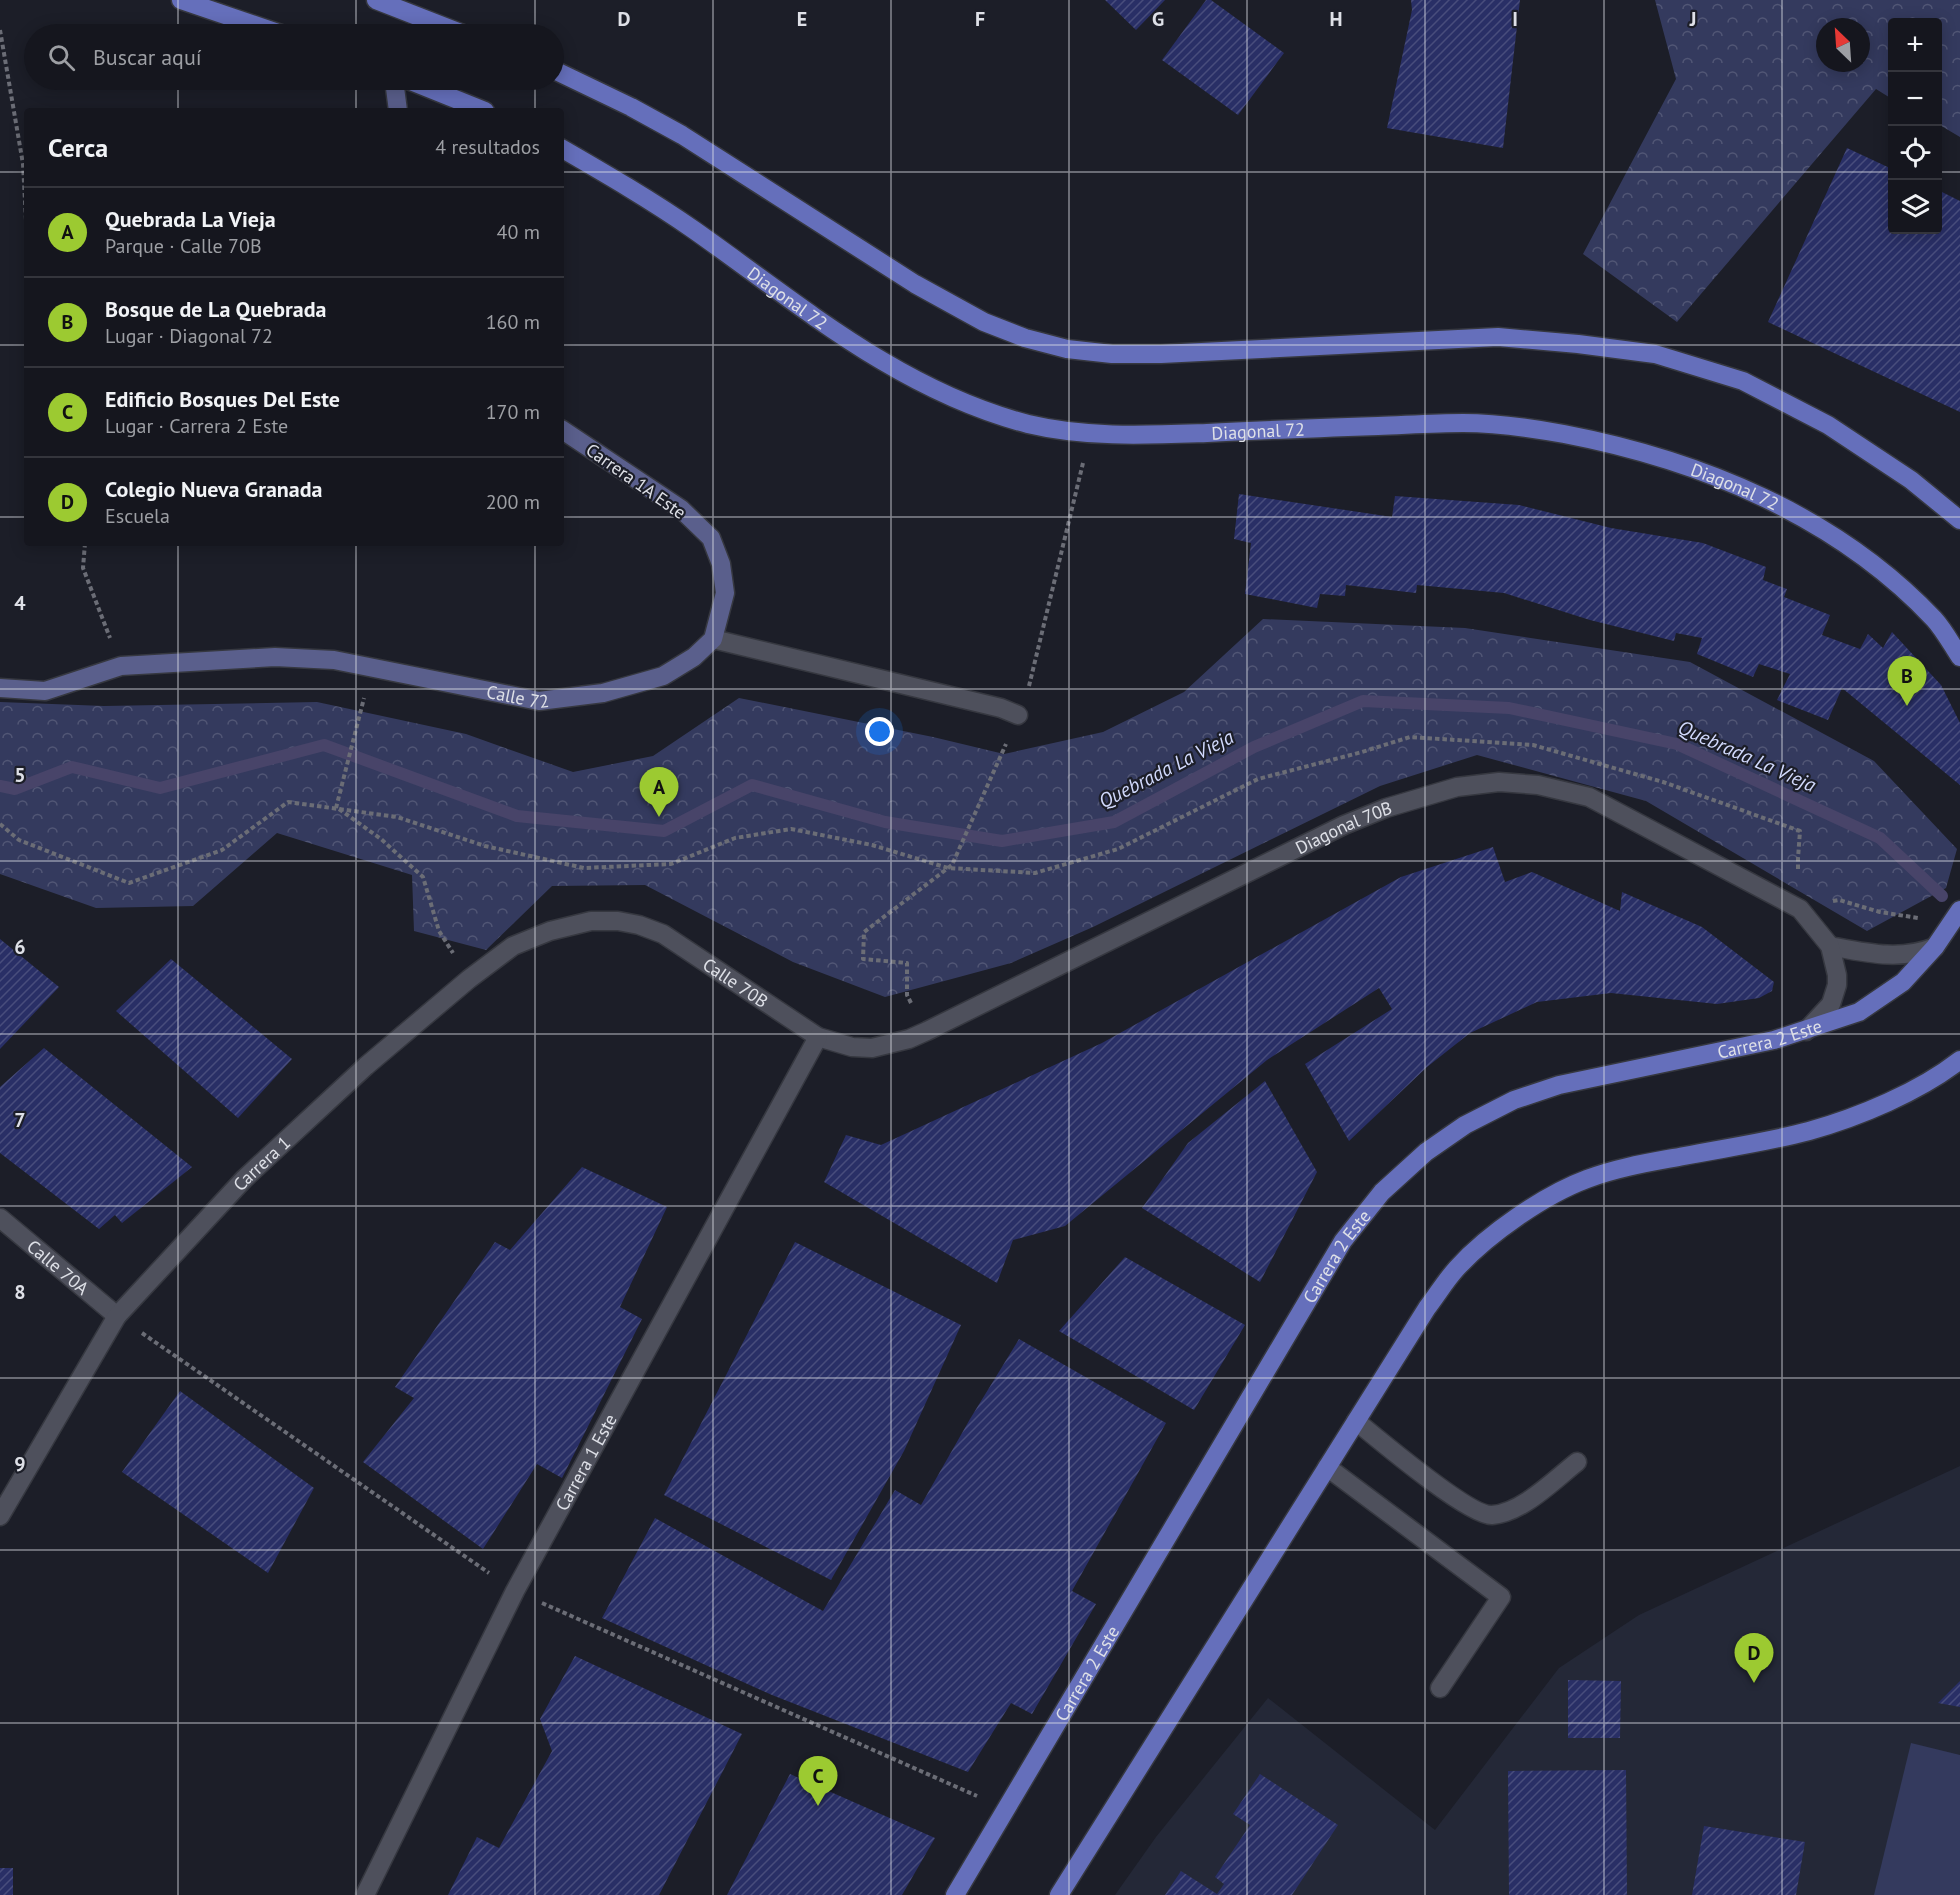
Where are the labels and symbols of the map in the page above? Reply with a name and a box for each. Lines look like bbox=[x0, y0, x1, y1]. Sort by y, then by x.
text: D bbox=[618, 6, 631, 32]
text: E bbox=[797, 6, 807, 32]
text: F bbox=[975, 6, 985, 32]
text: G bbox=[1152, 6, 1164, 32]
text: H bbox=[1329, 6, 1343, 32]
text: I bbox=[1512, 6, 1518, 32]
text: J bbox=[1689, 6, 1696, 32]
north arrow bbox=[1816, 18, 1870, 72]
street label: Diagonal 72 bbox=[743, 261, 832, 334]
street label: Diagonal 72 bbox=[1211, 417, 1305, 444]
street label: Carrera 1A Este bbox=[582, 438, 690, 524]
street label: Diagonal 72 bbox=[1688, 457, 1783, 515]
text: 4 bbox=[14, 590, 26, 616]
pin: B bbox=[1888, 656, 1926, 706]
street label: Calle 72 bbox=[485, 679, 550, 712]
water label: Quebrada La Vieja bbox=[1674, 714, 1820, 798]
your location bbox=[865, 717, 894, 746]
water label: Quebrada La Vieja bbox=[1094, 724, 1238, 814]
text: 5 bbox=[14, 762, 26, 788]
pin: A bbox=[640, 768, 678, 817]
street label: Diagonal 70B bbox=[1291, 795, 1394, 859]
text: 6 bbox=[14, 934, 26, 960]
street label: Calle 70B bbox=[699, 952, 773, 1012]
street label: Carrera 2 Este bbox=[1715, 1014, 1825, 1063]
text: 7 bbox=[14, 1107, 26, 1133]
street label: Carrera 1 bbox=[228, 1131, 295, 1195]
street label: Carrera 2 Este bbox=[1297, 1205, 1375, 1307]
street label: Calle 70A bbox=[23, 1234, 94, 1300]
text: 8 bbox=[14, 1279, 26, 1305]
street label: Carrera 1 Este bbox=[550, 1410, 621, 1515]
text: 9 bbox=[14, 1451, 26, 1477]
street label: Carrera 2 Este bbox=[1049, 1621, 1124, 1725]
pin: D bbox=[1734, 1634, 1774, 1683]
pin: C bbox=[798, 1756, 838, 1806]

